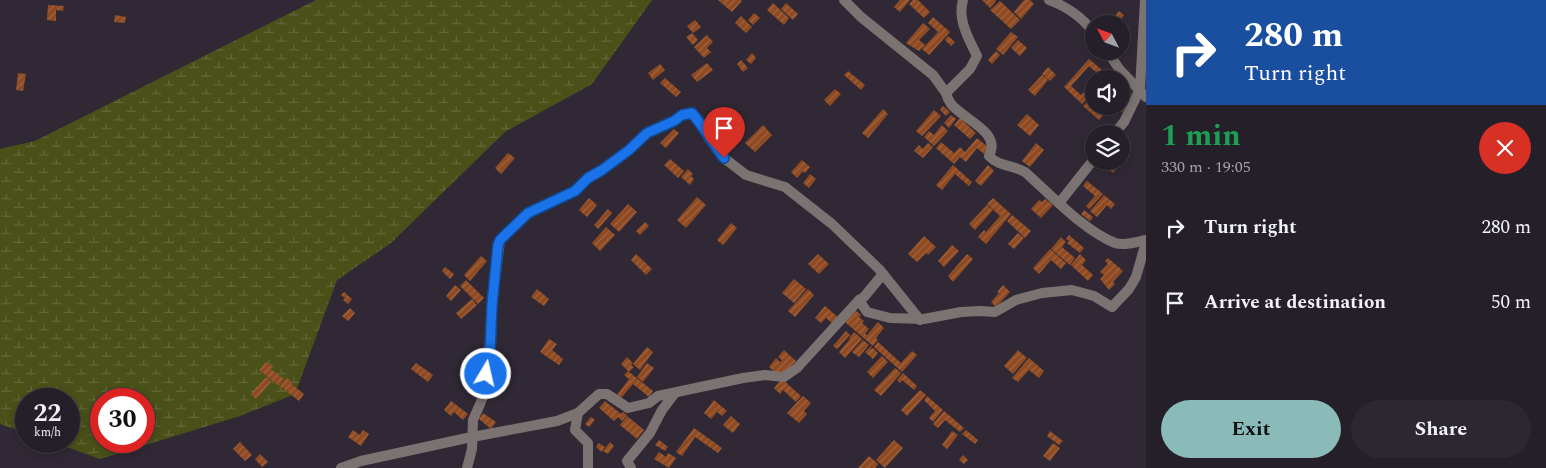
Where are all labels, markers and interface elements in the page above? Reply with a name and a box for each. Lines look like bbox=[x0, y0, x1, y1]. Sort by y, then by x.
text: 280 m bbox=[1244, 9, 1343, 62]
north arrow bbox=[1085, 15, 1130, 60]
map controls bbox=[1085, 15, 1130, 170]
icon: right bbox=[1161, 20, 1226, 85]
text: Turn right bbox=[1244, 57, 1346, 90]
button: sound bbox=[1085, 70, 1130, 115]
pin bbox=[703, 107, 745, 158]
text: 1 min bbox=[1161, 113, 1241, 159]
icon: arrive bbox=[710, 114, 738, 142]
button: close bbox=[1479, 122, 1531, 174]
button: layers bbox=[1085, 125, 1130, 170]
text: 330 m · 19:05 bbox=[1161, 155, 1251, 179]
text: Turn right bbox=[1204, 213, 1297, 242]
text: 280 m bbox=[1481, 213, 1531, 242]
icon: right bbox=[1161, 214, 1189, 242]
text: Arrive at destination bbox=[1204, 288, 1386, 317]
text: 50 m bbox=[1491, 288, 1531, 317]
icon: arrive bbox=[1161, 289, 1189, 317]
position arrow bbox=[459, 347, 511, 399]
speed limit sign: 30 bbox=[90, 388, 155, 453]
text: 22 bbox=[33, 395, 62, 433]
button: Exit bbox=[1161, 400, 1341, 458]
button: Share bbox=[1351, 400, 1531, 458]
text: km/h bbox=[34, 423, 61, 442]

